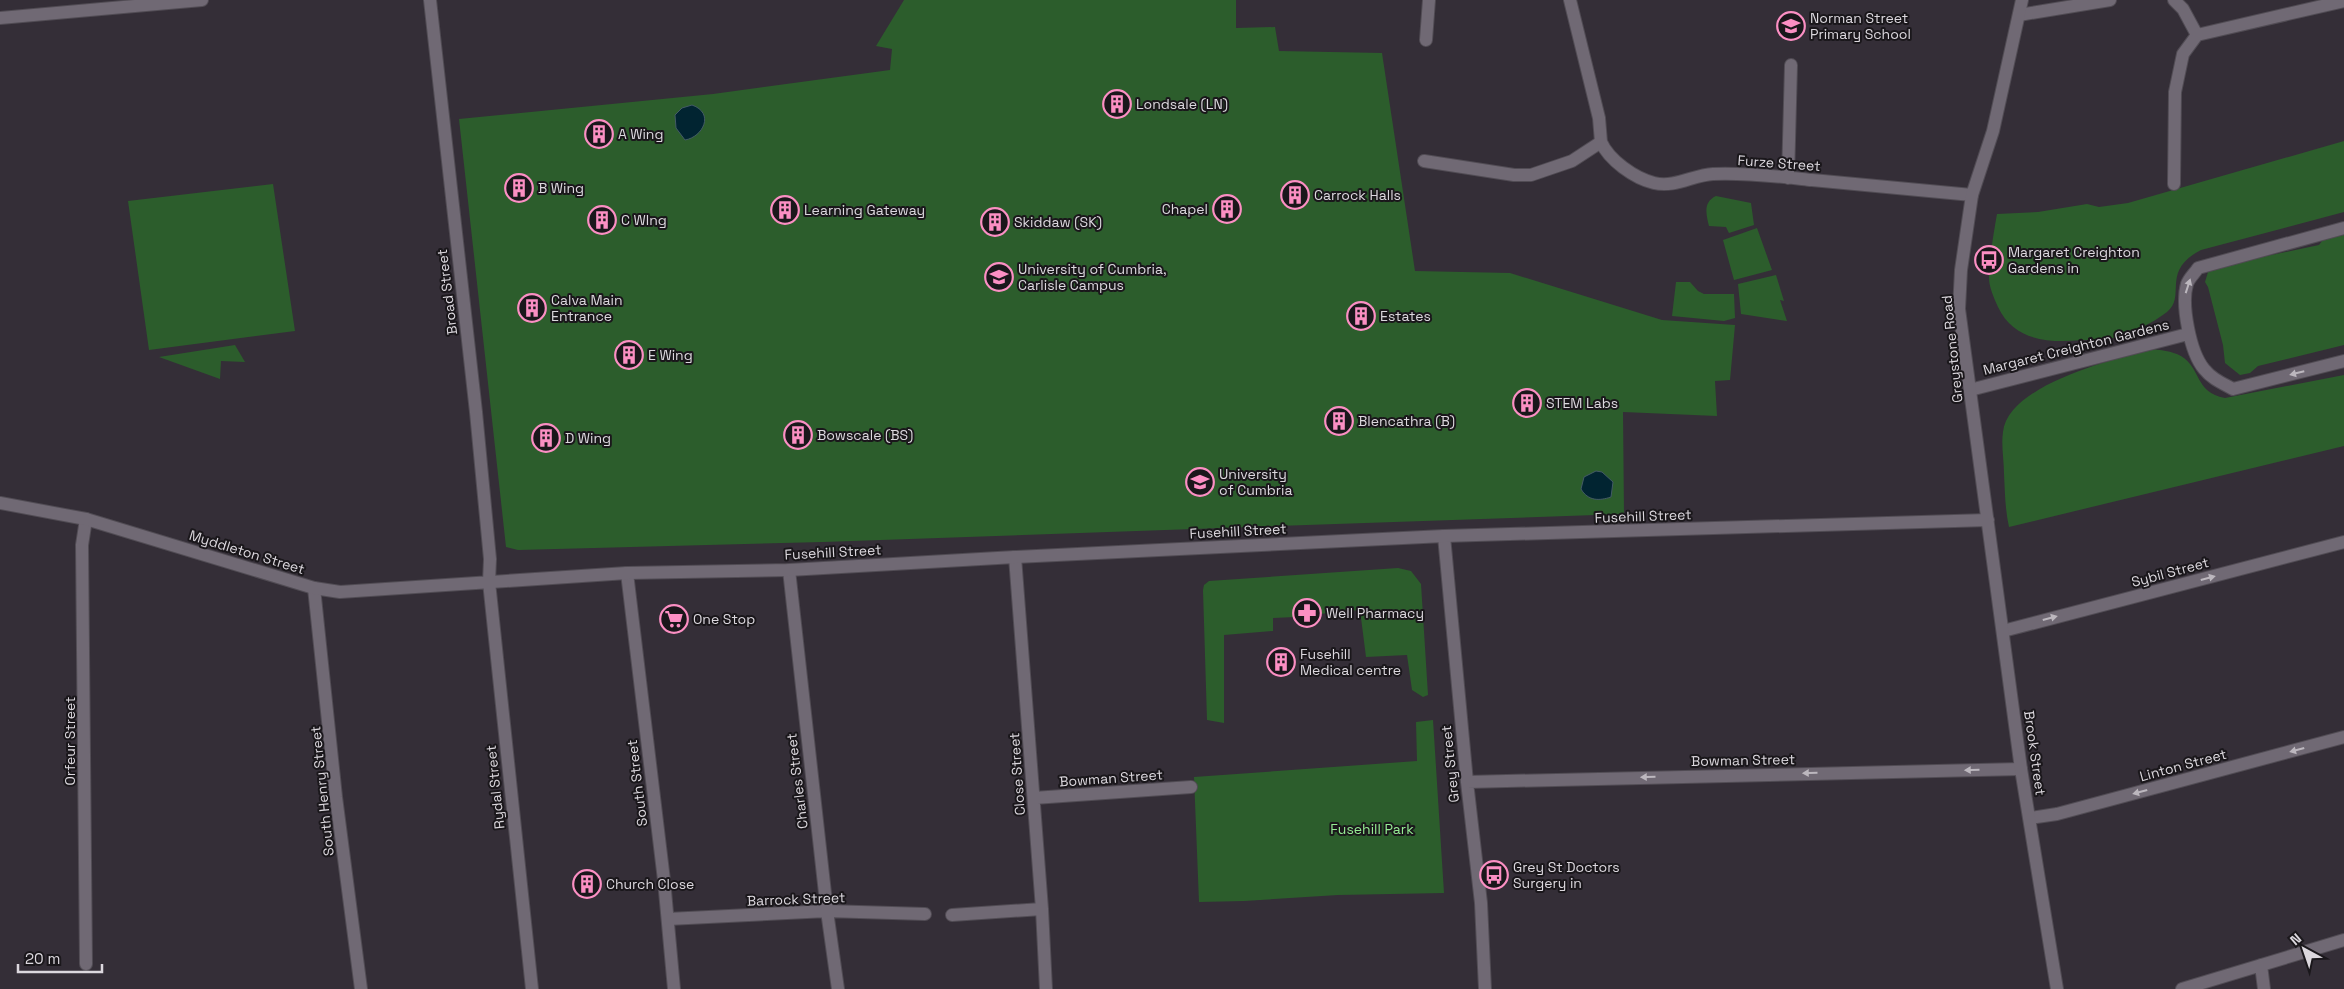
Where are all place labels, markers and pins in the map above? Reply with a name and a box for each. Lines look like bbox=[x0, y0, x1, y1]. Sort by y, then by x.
place label: Norman Street Primary School bbox=[1810, 9, 1911, 43]
school or university icon: Norman Street Primary School bbox=[1776, 11, 1806, 41]
building icon: Londsale (LN) bbox=[1102, 89, 1132, 119]
place label: Londsale (LN) bbox=[1136, 95, 1228, 113]
building icon: A Wing bbox=[584, 119, 614, 149]
place label: A Wing bbox=[618, 125, 663, 143]
building icon: B Wing bbox=[504, 173, 534, 203]
place label: B Wing bbox=[538, 179, 584, 197]
building icon: Carrock Halls bbox=[1280, 180, 1310, 210]
place label: Carrock Halls bbox=[1314, 186, 1401, 204]
building icon: Chapel bbox=[1212, 194, 1242, 224]
building icon: Learning Gateway bbox=[770, 195, 800, 225]
place label: Chapel bbox=[1162, 200, 1208, 218]
place label: Learning Gateway bbox=[804, 201, 925, 219]
building icon: C WIng bbox=[587, 205, 617, 235]
building icon: Skiddaw (SK) bbox=[980, 207, 1010, 237]
place label: C WIng bbox=[621, 211, 667, 229]
place label: Skiddaw (SK) bbox=[1014, 213, 1102, 231]
place label: Margaret Creighton Gardens in bbox=[2008, 243, 2140, 277]
bus stop icon: Margaret Creighton Gardens in bbox=[1974, 245, 2004, 275]
place label: University of Cumbria, Carlisle Campus bbox=[1018, 260, 1167, 294]
school or university icon: University of Cumbria, Carlisle Campus bbox=[984, 262, 1014, 292]
place label: Calva Main Entrance bbox=[551, 291, 623, 325]
building icon: Calva Main Entrance bbox=[517, 293, 547, 323]
building icon: Estates bbox=[1346, 301, 1376, 331]
place label: Estates bbox=[1380, 307, 1431, 325]
building icon: E Wing bbox=[614, 340, 644, 370]
place label: E Wing bbox=[648, 346, 693, 364]
building icon: STEM Labs bbox=[1512, 388, 1542, 418]
place label: STEM Labs bbox=[1546, 394, 1618, 412]
building icon: Blencathra (B) bbox=[1324, 406, 1354, 436]
place label: Blencathra (B) bbox=[1358, 412, 1455, 430]
building icon: Bowscale (BS) bbox=[783, 420, 813, 450]
building icon: D Wing bbox=[531, 423, 561, 453]
place label: Bowscale (BS) bbox=[817, 426, 913, 444]
place label: D Wing bbox=[565, 429, 611, 447]
place label: University of Cumbria bbox=[1219, 465, 1293, 499]
school or university icon: University of Cumbria bbox=[1185, 467, 1215, 497]
pharmacy icon: Well Pharmacy bbox=[1292, 598, 1322, 628]
supermarket icon: One Stop bbox=[659, 604, 689, 634]
place label: Well Pharmacy bbox=[1326, 604, 1424, 622]
place label: One Stop bbox=[693, 610, 755, 628]
place label: Fusehill Medical centre bbox=[1300, 645, 1401, 679]
building icon: Fusehill Medical centre bbox=[1266, 647, 1296, 677]
place label: Grey St Doctors Surgery in bbox=[1513, 858, 1620, 892]
bus stop icon: Grey St Doctors Surgery in bbox=[1479, 860, 1509, 890]
building icon: Church Close bbox=[572, 869, 602, 899]
place label: Church Close bbox=[606, 875, 694, 893]

